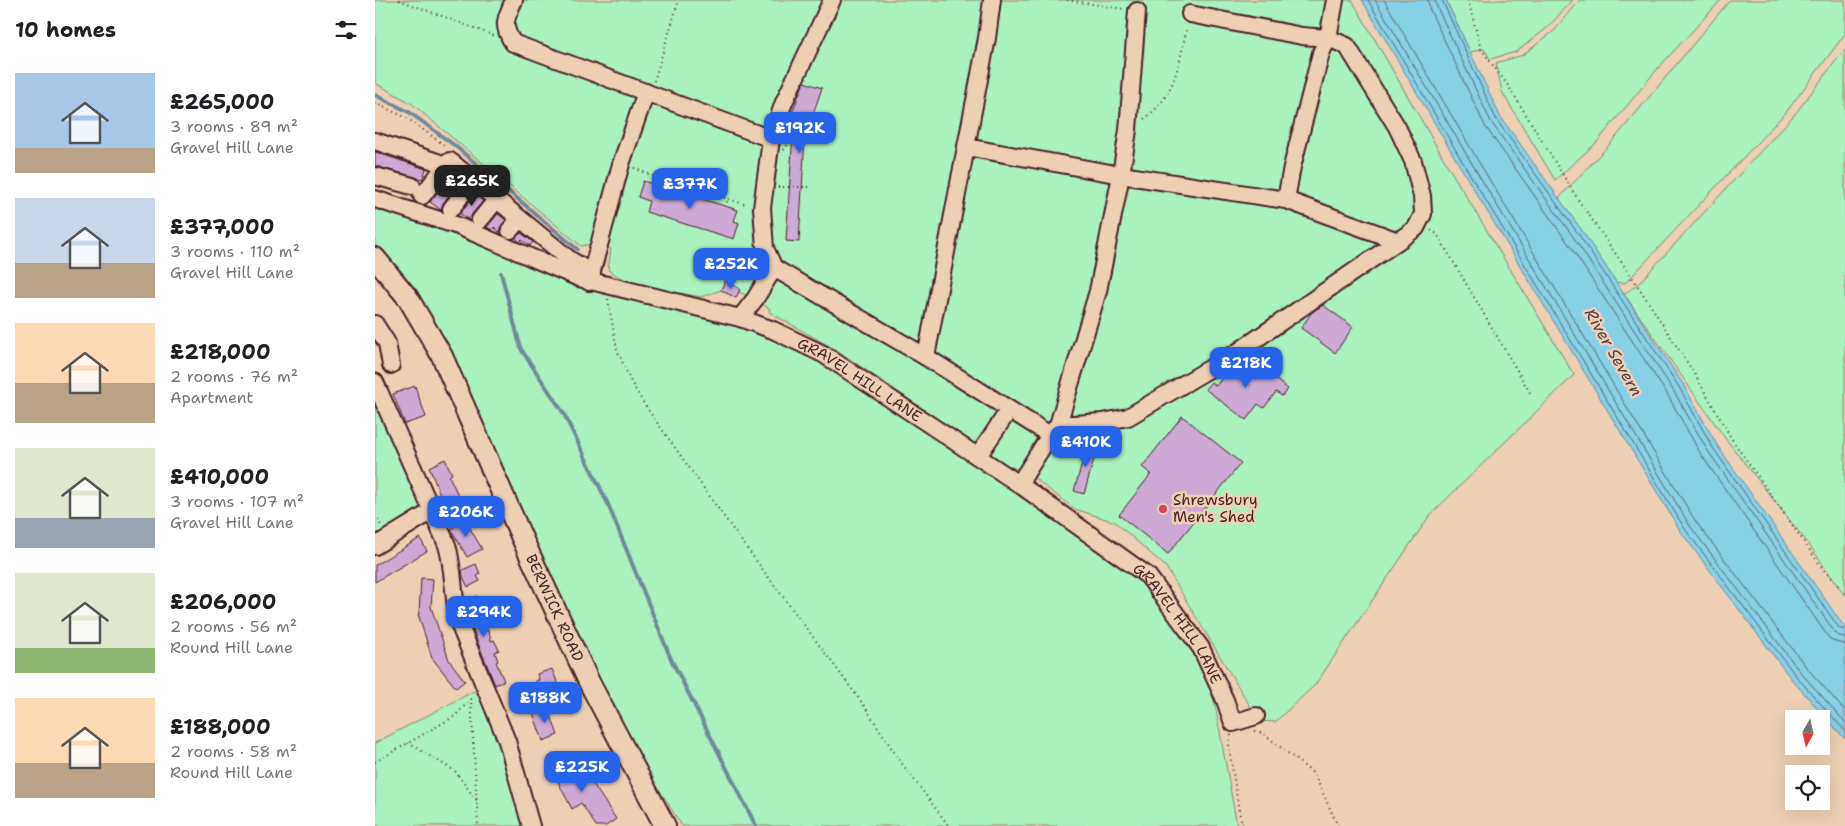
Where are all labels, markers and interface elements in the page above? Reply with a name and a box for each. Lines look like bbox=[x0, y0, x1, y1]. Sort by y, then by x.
text: 10 homes bbox=[15, 16, 116, 44]
icon: filters bbox=[332, 16, 360, 44]
text: £265,000 bbox=[170, 88, 275, 116]
icon: home bbox=[55, 93, 115, 153]
pin: £192K bbox=[765, 112, 835, 154]
text: 3 rooms · 89 m² bbox=[170, 116, 298, 137]
text: £192K bbox=[775, 117, 825, 138]
text: Gravel Hill Lane bbox=[170, 137, 294, 158]
pin: £265K bbox=[437, 164, 507, 207]
pin: £377K bbox=[655, 168, 725, 210]
text: £265K bbox=[445, 170, 499, 191]
text: £377K bbox=[663, 173, 717, 194]
text: £377,000 bbox=[170, 213, 274, 241]
icon: home bbox=[55, 218, 115, 278]
text: 3 rooms · 110 m² bbox=[170, 241, 300, 262]
pin: £252K bbox=[696, 248, 766, 290]
text: £252K bbox=[704, 253, 758, 274]
text: Gravel Hill Lane bbox=[170, 262, 294, 283]
water label: River Severn bbox=[1580, 305, 1647, 400]
street label: GRAVEL HILL LANE bbox=[794, 333, 926, 427]
text: £218,000 bbox=[170, 338, 271, 366]
icon: home bbox=[55, 343, 115, 403]
pin: £218K bbox=[1211, 346, 1281, 389]
text: £218K bbox=[1221, 352, 1271, 373]
text: 2 rooms · 76 m² bbox=[170, 366, 298, 387]
text: Apartment bbox=[170, 387, 253, 408]
pin: £410K bbox=[1051, 426, 1121, 468]
text: £410K bbox=[1061, 431, 1111, 452]
text: £410,000 bbox=[170, 463, 269, 491]
icon: home bbox=[55, 468, 115, 528]
place label: Shrewsbury Men's Shed bbox=[1173, 490, 1258, 527]
text: 3 rooms · 107 m² bbox=[170, 491, 304, 512]
pin: £206K bbox=[431, 496, 501, 538]
text: £206K bbox=[439, 501, 493, 522]
marker: Shrewsbury Men's Shed bbox=[1157, 503, 1169, 515]
text: Gravel Hill Lane bbox=[170, 512, 294, 533]
street label: BERWICK ROAD bbox=[521, 551, 588, 665]
street label: GRAVEL HILL LANE bbox=[1129, 559, 1226, 687]
text: £206,000 bbox=[170, 588, 276, 616]
icon: home bbox=[55, 593, 115, 653]
pin: £294K bbox=[449, 596, 519, 638]
text: £294K bbox=[457, 601, 511, 622]
text: 2 rooms · 56 m² bbox=[170, 616, 297, 637]
text: Round Hill Lane bbox=[170, 637, 293, 658]
pin: £188K bbox=[510, 682, 580, 724]
text: £188K bbox=[520, 687, 570, 708]
north arrow bbox=[1785, 710, 1830, 755]
map controls bbox=[1785, 710, 1830, 810]
text: £188,000 bbox=[170, 713, 271, 741]
icon: home bbox=[55, 718, 115, 778]
text: 2 rooms · 58 m² bbox=[170, 741, 297, 762]
pin: £225K bbox=[547, 750, 617, 793]
text: £225K bbox=[555, 756, 609, 777]
text: Round Hill Lane bbox=[170, 762, 293, 783]
button: locate bbox=[1785, 765, 1830, 810]

